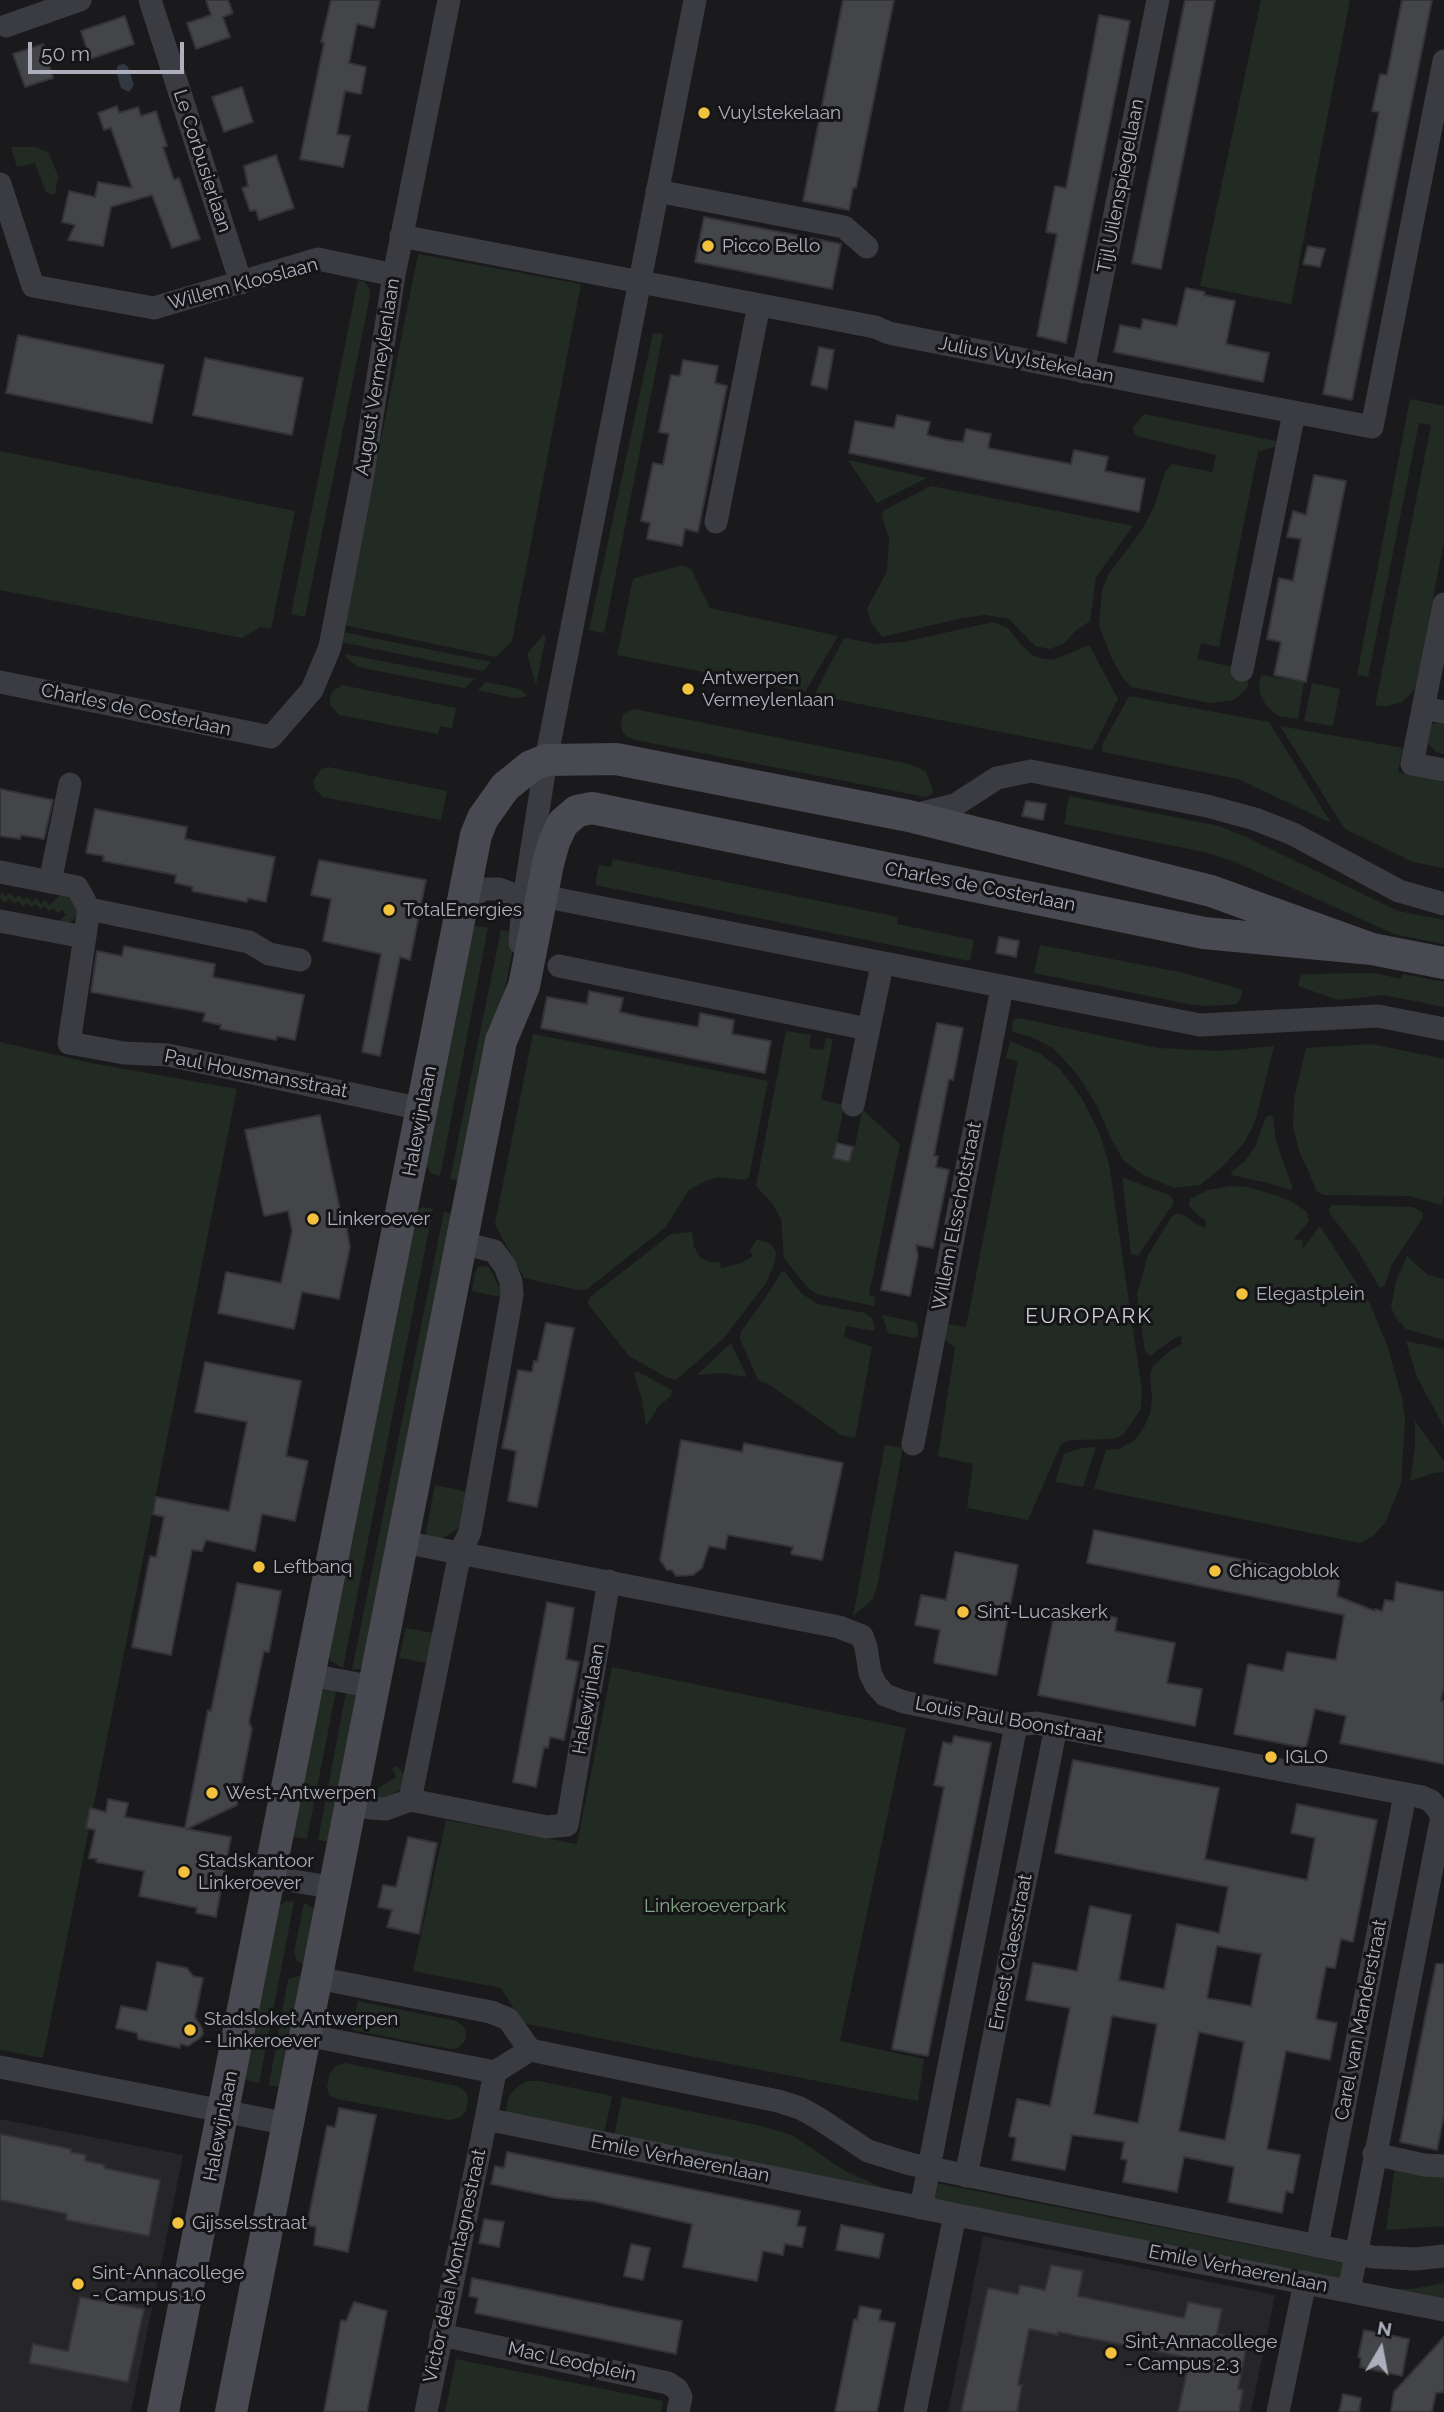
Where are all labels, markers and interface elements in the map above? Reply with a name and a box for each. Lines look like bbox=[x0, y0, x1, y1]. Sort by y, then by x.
scale bar bbox=[32, 28, 187, 72]
text: 50 m bbox=[41, 41, 90, 66]
street label: Le Corbusierlaan bbox=[168, 87, 236, 235]
street label: Tijl Uilenspiegellaan bbox=[1093, 97, 1149, 275]
place label: Vuylstekelaan bbox=[718, 102, 841, 124]
marker: Vuylstekelaan bbox=[696, 105, 712, 121]
place label: Picco Bello bbox=[722, 235, 820, 257]
marker: Picco Bello bbox=[700, 238, 716, 254]
street label: Willem Klooslaan bbox=[166, 253, 320, 315]
street label: August Vermeylenlaan bbox=[351, 277, 405, 477]
street label: Julius Vuylstekelaan bbox=[936, 332, 1116, 388]
place label: Antwerpen Vermeylenlaan bbox=[702, 667, 834, 711]
street label: Charles de Costerlaan bbox=[39, 679, 233, 741]
marker: Antwerpen Vermeylenlaan bbox=[680, 681, 696, 697]
street label: Charles de Costerlaan bbox=[883, 857, 1077, 917]
place label: TotalEnergies bbox=[403, 899, 522, 921]
marker: TotalEnergies bbox=[381, 902, 397, 918]
street label: Paul Housmansstraat bbox=[162, 1045, 350, 1103]
street label: Halewijnlaan bbox=[398, 1064, 442, 1178]
street label: Willem Elsschotstraat bbox=[928, 1120, 986, 1312]
place label: Linkeroever bbox=[327, 1208, 430, 1230]
marker: Linkeroever bbox=[305, 1211, 321, 1227]
place label: Elegastplein bbox=[1256, 1283, 1365, 1305]
marker: Elegastplein bbox=[1234, 1286, 1250, 1302]
district label: EUROPARK bbox=[1026, 1304, 1152, 1330]
place label: Leftbanq bbox=[273, 1556, 352, 1578]
marker: Leftbanq bbox=[251, 1559, 267, 1575]
place label: Chicagoblok bbox=[1229, 1560, 1339, 1582]
marker: Chicagoblok bbox=[1207, 1563, 1223, 1579]
place label: Sint-Lucaskerk bbox=[977, 1601, 1108, 1623]
marker: Sint-Lucaskerk bbox=[955, 1604, 971, 1620]
street label: Halewijnlaan bbox=[568, 1642, 610, 1756]
street label: Louis Paul Boonstraat bbox=[913, 1692, 1105, 1748]
place label: IGLO bbox=[1285, 1746, 1328, 1768]
marker: IGLO bbox=[1263, 1749, 1279, 1765]
place label: West-Antwerpen bbox=[226, 1782, 376, 1804]
marker: West-Antwerpen bbox=[204, 1785, 220, 1801]
place label: Stadskantoor Linkeroever bbox=[198, 1850, 314, 1894]
marker: Stadskantoor Linkeroever bbox=[176, 1864, 192, 1880]
street label: Ernest Claesstraat bbox=[985, 1872, 1037, 2032]
park label: Linkeroeverpark bbox=[644, 1895, 786, 1917]
street label: Carel van Manderstraat bbox=[1330, 1918, 1392, 2122]
place label: Stadsloket Antwerpen - Linkeroever bbox=[204, 2008, 398, 2052]
marker: Stadsloket Antwerpen - Linkeroever bbox=[182, 2022, 198, 2038]
street label: Halewijnlaan bbox=[199, 2069, 243, 2183]
street label: Emile Verhaerenlaan bbox=[589, 2130, 771, 2188]
street label: Victor dela Montagnestraat bbox=[419, 2147, 491, 2385]
place label: Gijsselsstraat bbox=[192, 2212, 307, 2234]
marker: Gijsselsstraat bbox=[170, 2215, 186, 2231]
street label: Emile Verhaerenlaan bbox=[1147, 2240, 1329, 2298]
place label: Sint-Annacollege - Campus 1.0 bbox=[92, 2262, 244, 2306]
marker: Sint-Annacollege - Campus 1.0 bbox=[70, 2276, 86, 2292]
north arrow bbox=[1346, 2314, 1416, 2384]
text: N bbox=[1376, 2316, 1394, 2340]
place label: Sint-Annacollege - Campus 2.3 bbox=[1125, 2331, 1277, 2375]
street label: Mac Leodplein bbox=[506, 2337, 638, 2387]
marker: Sint-Annacollege - Campus 2.3 bbox=[1103, 2345, 1119, 2361]

